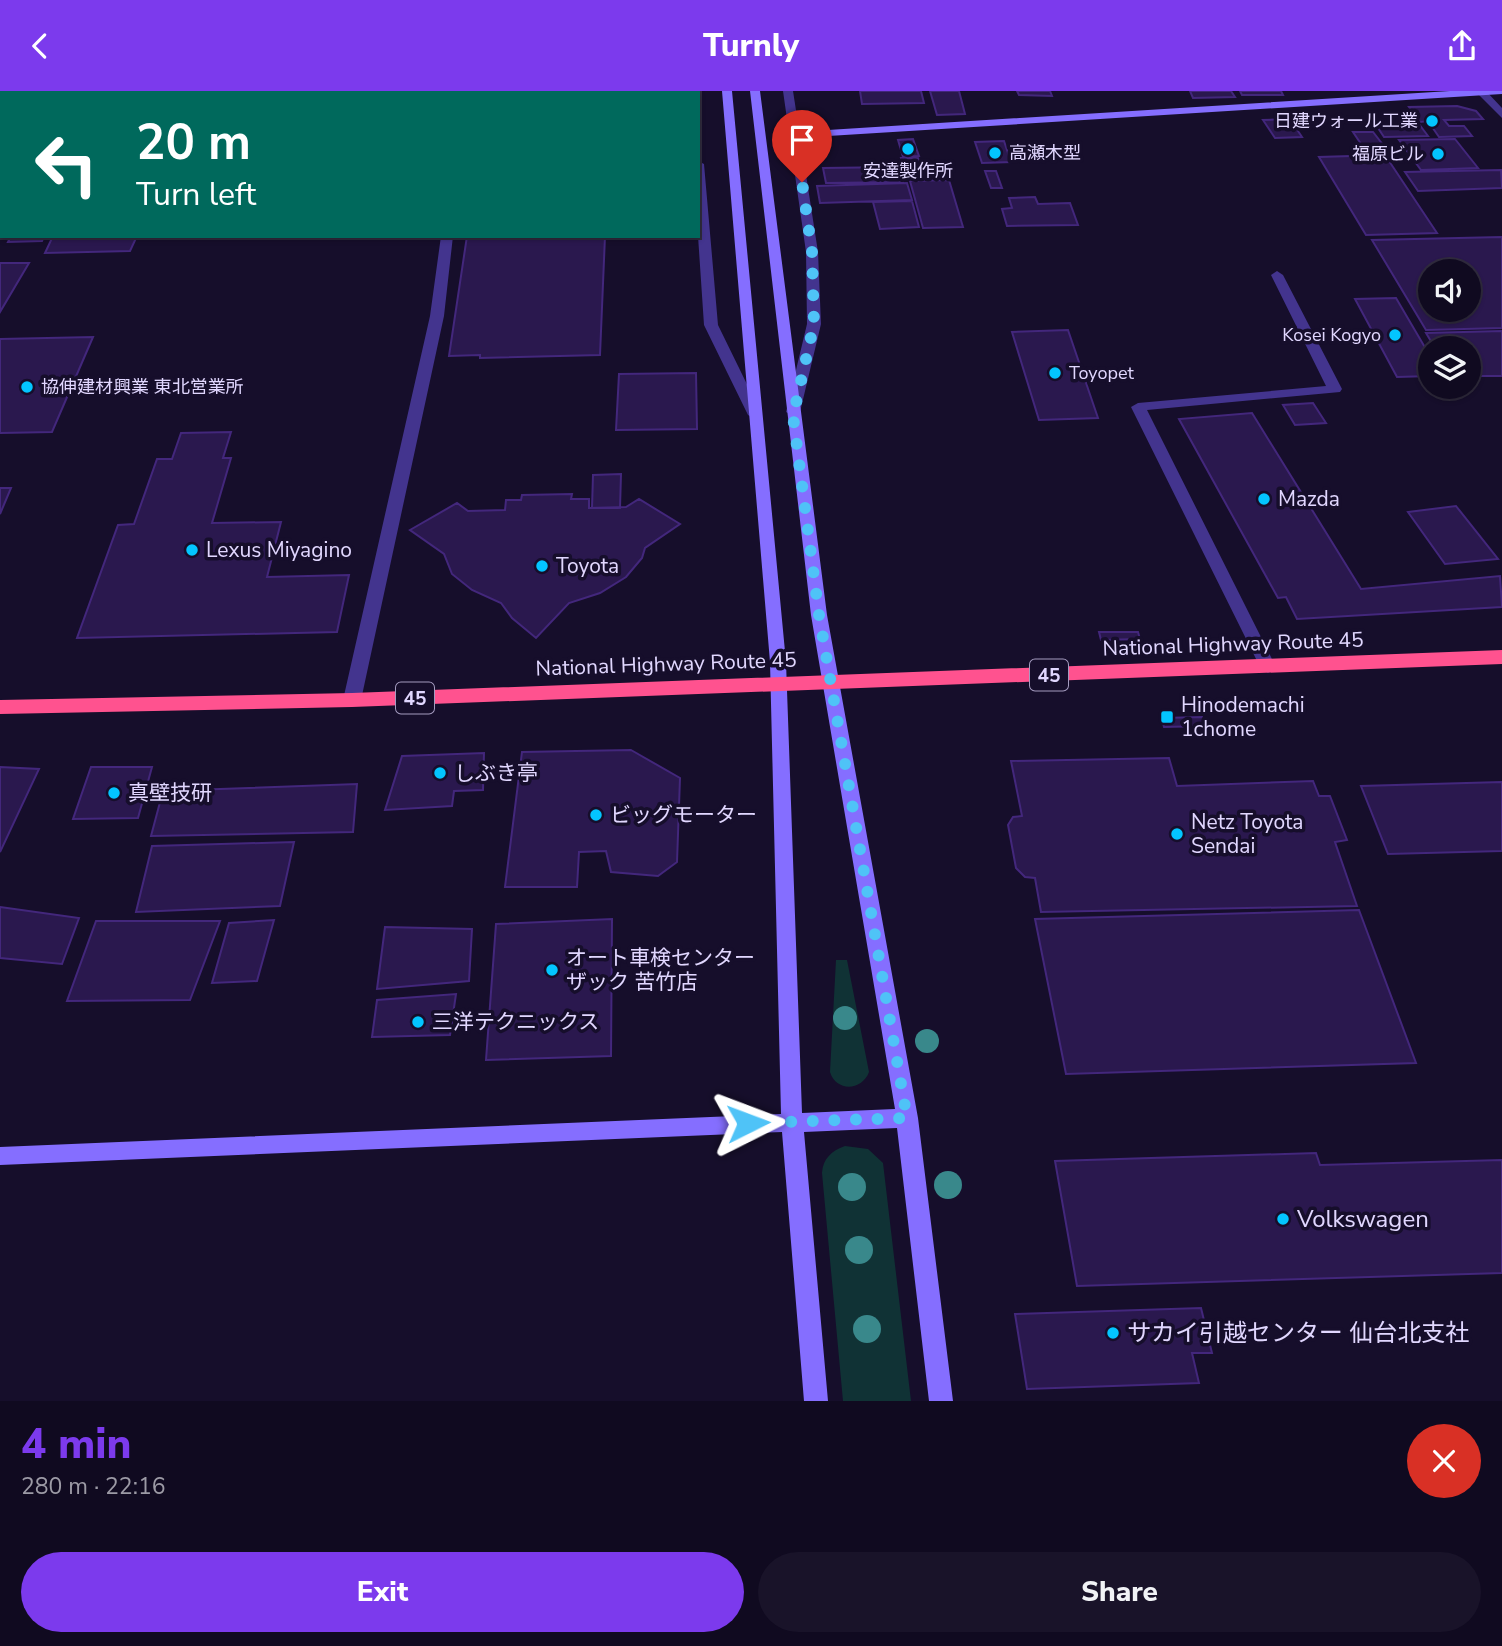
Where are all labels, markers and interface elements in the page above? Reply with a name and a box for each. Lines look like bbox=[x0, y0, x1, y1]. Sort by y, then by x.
text: Turnly bbox=[703, 24, 799, 67]
icon: back bbox=[21, 27, 59, 65]
icon: share bbox=[1443, 27, 1481, 65]
text: 20 m bbox=[136, 109, 251, 176]
place label: 日建ウォール工業 bbox=[1274, 109, 1418, 133]
pin bbox=[772, 110, 832, 182]
marker: 日建ウォール工業 bbox=[1424, 113, 1440, 129]
icon: left bbox=[21, 119, 112, 210]
icon: arrive bbox=[783, 121, 821, 159]
marker: 安達製作所 bbox=[900, 141, 916, 157]
place label: 高瀬木型 bbox=[1009, 141, 1081, 165]
place label: 福原ビル bbox=[1352, 142, 1424, 166]
marker: 高瀬木型 bbox=[987, 145, 1003, 161]
marker: 福原ビル bbox=[1430, 146, 1446, 162]
place label: 安達製作所 bbox=[863, 159, 953, 183]
text: Turn left bbox=[136, 173, 256, 216]
map controls bbox=[1418, 259, 1481, 399]
button: sound bbox=[1418, 259, 1481, 322]
place label: Kosei Kogyo bbox=[1282, 323, 1381, 347]
marker: Kosei Kogyo bbox=[1387, 327, 1403, 343]
button: layers bbox=[1418, 336, 1481, 399]
place label: Toyopet bbox=[1069, 361, 1135, 385]
marker: Toyopet bbox=[1047, 365, 1063, 381]
place label: 協伸建材興業 東北営業所 bbox=[41, 375, 244, 399]
marker: 協伸建材興業 東北営業所 bbox=[19, 379, 35, 395]
place label: Mazda bbox=[1278, 485, 1340, 513]
marker: Mazda bbox=[1256, 491, 1272, 507]
place label: Lexus Miyagino bbox=[206, 536, 352, 564]
marker: Lexus Miyagino bbox=[184, 542, 200, 558]
place label: Toyota bbox=[556, 552, 619, 580]
marker: Toyota bbox=[534, 558, 550, 574]
street label: National Highway Route 45 bbox=[1102, 625, 1364, 663]
street label: National Highway Route 45 bbox=[535, 645, 797, 683]
road number: 45 bbox=[1030, 659, 1068, 691]
road number: 45 bbox=[396, 683, 434, 713]
place label: Hinodemachi 1chome bbox=[1181, 691, 1305, 743]
marker: Hinodemachi 1chome bbox=[1159, 709, 1175, 725]
place label: しぶき亭 bbox=[454, 759, 538, 787]
marker: しぶき亭 bbox=[432, 765, 448, 781]
place label: 真壁技研 bbox=[128, 779, 212, 807]
marker: 真壁技研 bbox=[106, 785, 122, 801]
place label: ビッグモーター bbox=[610, 801, 757, 829]
marker: ビッグモーター bbox=[588, 807, 604, 823]
place label: Netz Toyota Sendai bbox=[1191, 808, 1303, 860]
marker: Netz Toyota Sendai bbox=[1169, 826, 1185, 842]
place label: オート車検センター ザック 苦竹店 bbox=[566, 944, 755, 996]
marker: オート車検センター ザック 苦竹店 bbox=[544, 962, 560, 978]
place label: 三洋テクニックス bbox=[432, 1008, 599, 1036]
marker: 三洋テクニックス bbox=[410, 1014, 426, 1030]
position arrow bbox=[711, 1086, 785, 1160]
place label: Volkswagen bbox=[1296, 1203, 1429, 1235]
marker: Volkswagen bbox=[1275, 1211, 1291, 1227]
place label: サカイ引越センター 仙台北支社 bbox=[1127, 1317, 1469, 1349]
marker: サカイ引越センター 仙台北支社 bbox=[1105, 1325, 1121, 1341]
text: 4 min bbox=[21, 1416, 131, 1473]
button: close bbox=[1407, 1424, 1481, 1498]
text: 280 m · 22:16 bbox=[21, 1471, 166, 1502]
button: Exit bbox=[21, 1552, 744, 1632]
button: Share bbox=[758, 1552, 1481, 1632]

